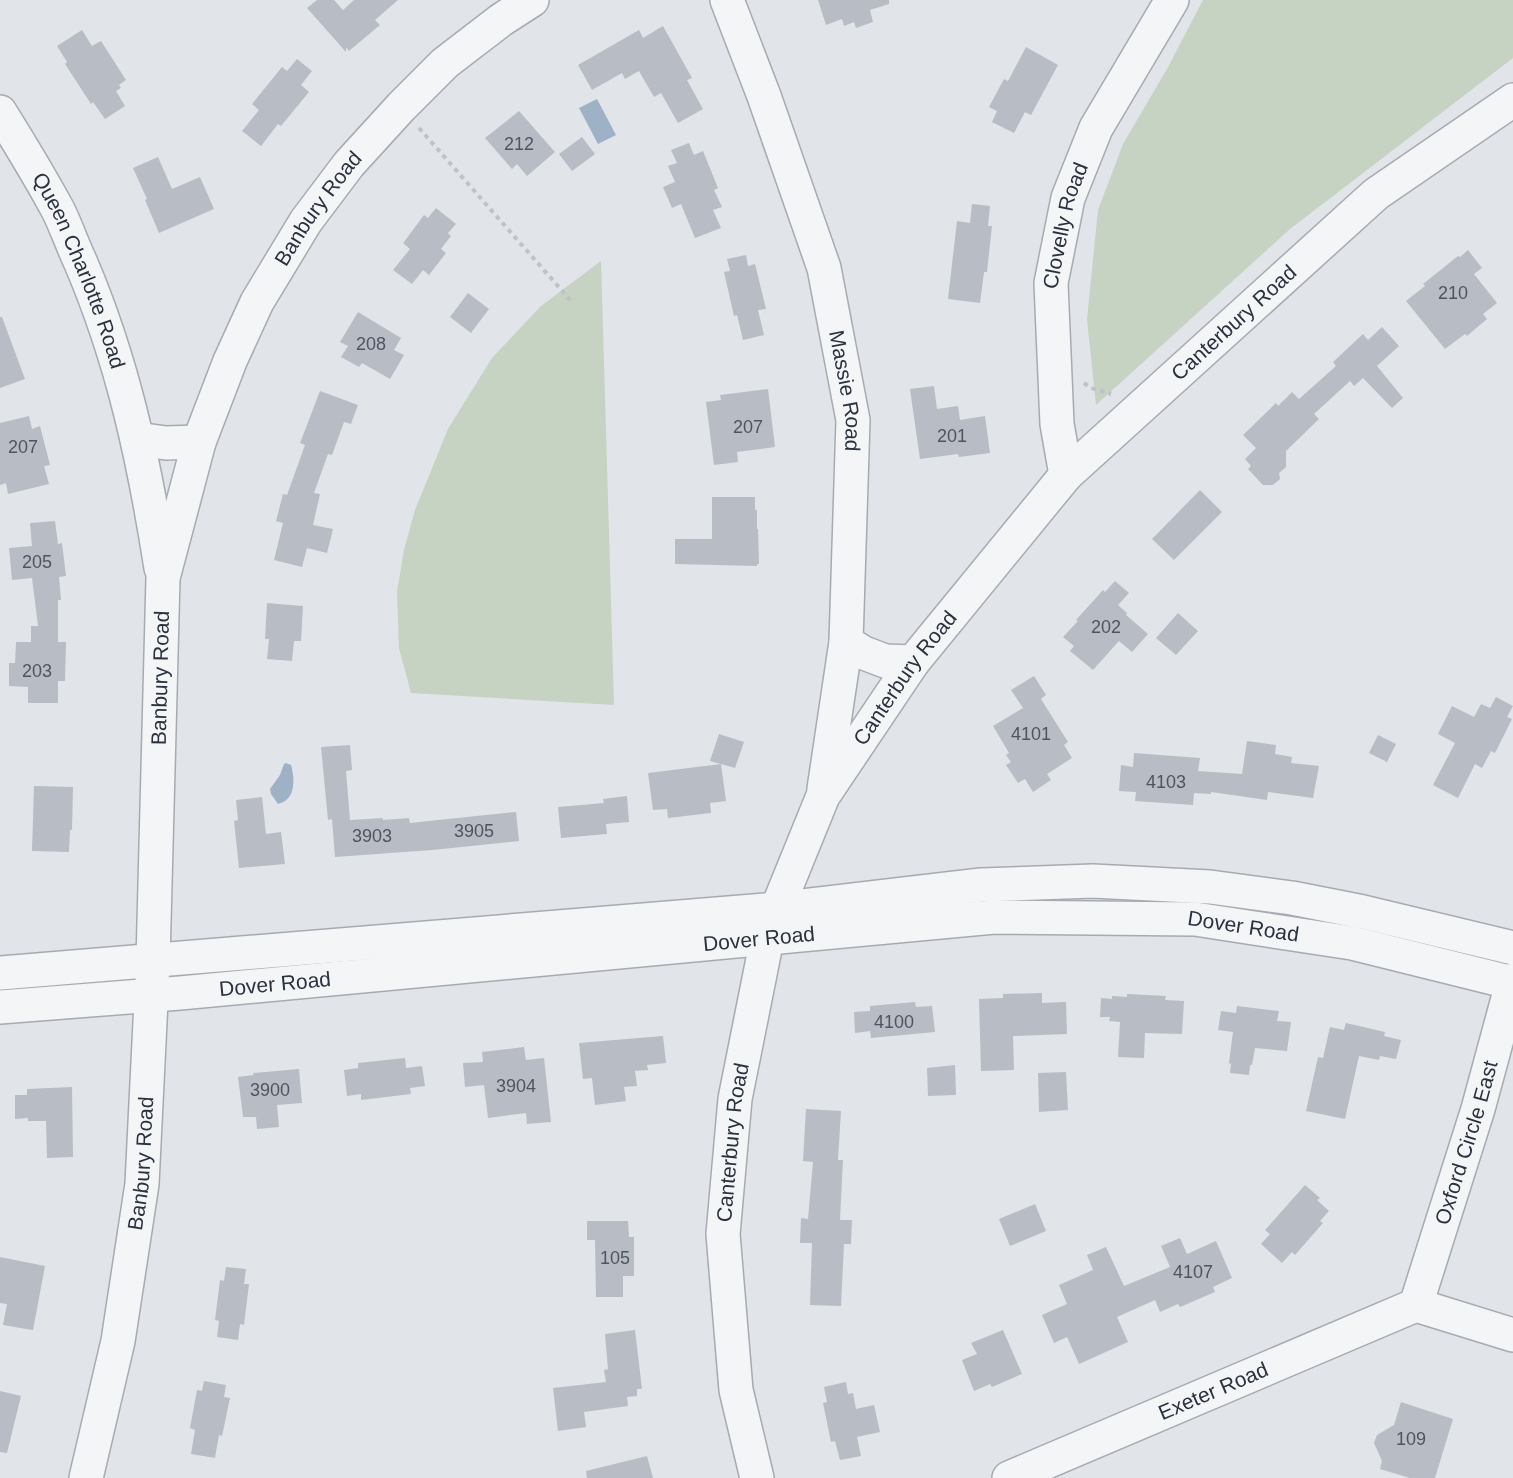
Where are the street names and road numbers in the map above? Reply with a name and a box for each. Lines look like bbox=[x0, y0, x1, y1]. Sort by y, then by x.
street label: Banbury Road bbox=[270, 146, 366, 270]
street label: Clovelly Road bbox=[1038, 159, 1092, 291]
street label: Queen Charlotte Road bbox=[28, 168, 130, 371]
street label: Canterbury Road bbox=[1167, 260, 1301, 385]
street label: Massie Road bbox=[825, 328, 865, 452]
street label: Canterbury Road bbox=[849, 606, 961, 749]
street label: Banbury Road bbox=[147, 610, 173, 745]
street label: Dover Road bbox=[1186, 906, 1301, 946]
street label: Dover Road bbox=[702, 922, 816, 955]
street label: Dover Road bbox=[218, 967, 332, 1000]
street label: Oxford Circle East bbox=[1430, 1058, 1502, 1228]
street label: Canterbury Road bbox=[712, 1061, 753, 1223]
street label: Banbury Road bbox=[123, 1096, 157, 1232]
street label: Exeter Road bbox=[1155, 1357, 1271, 1424]

